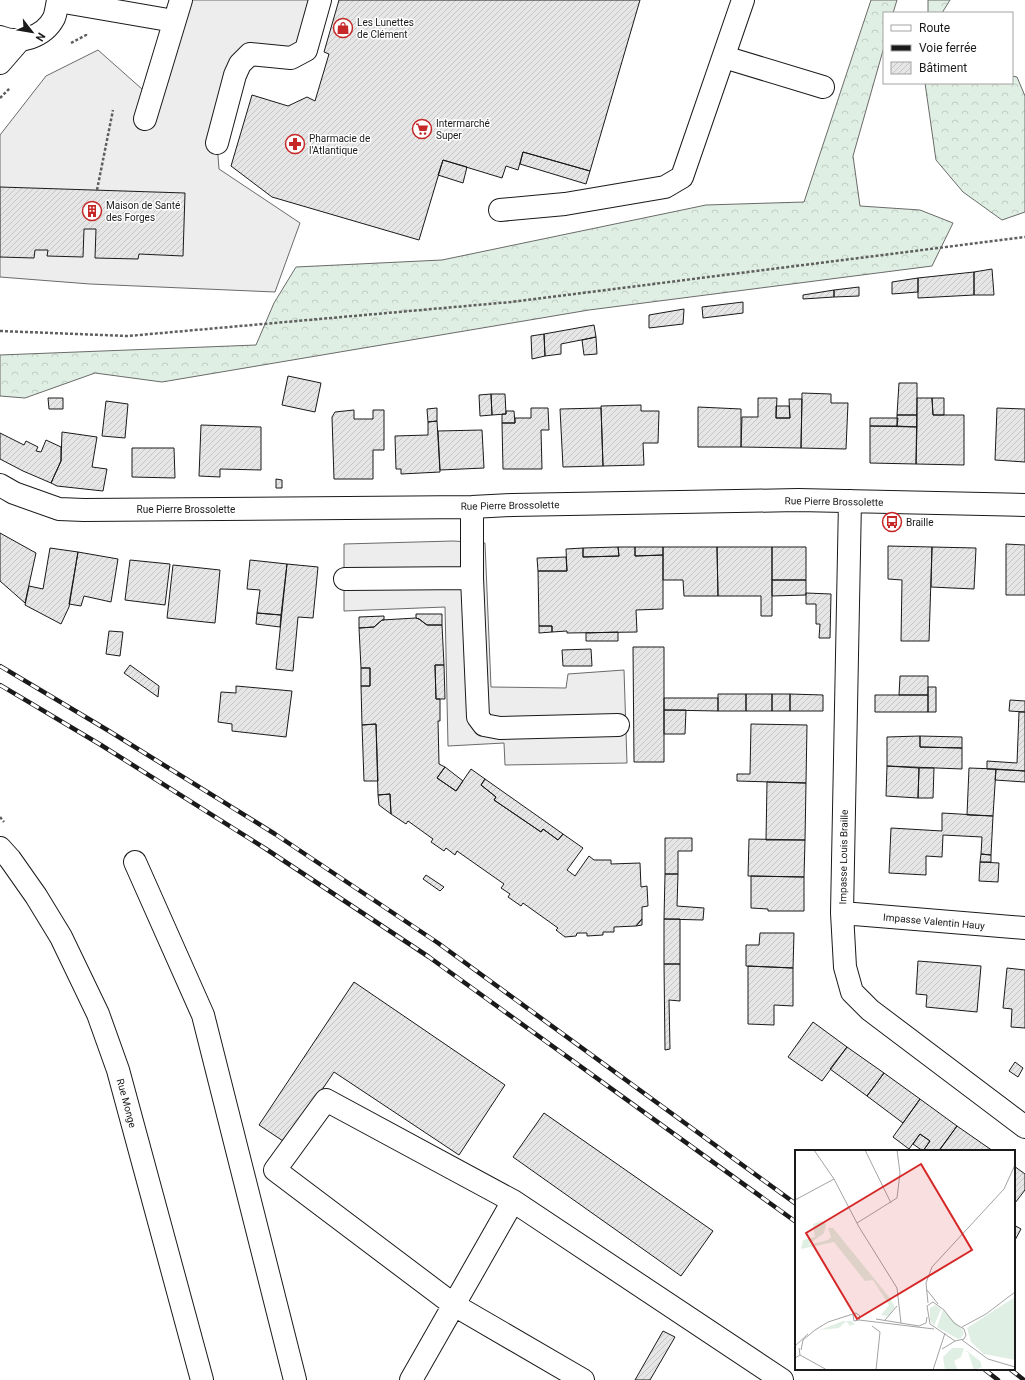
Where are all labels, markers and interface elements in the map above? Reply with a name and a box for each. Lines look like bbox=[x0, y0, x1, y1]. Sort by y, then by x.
north arrow bbox=[12, 12, 52, 52]
legend bbox=[883, 12, 1013, 84]
shop icon: Les Lunettes de Clément bbox=[332, 17, 354, 39]
place label: Les Lunettes de Clément bbox=[357, 17, 414, 40]
text: Route bbox=[919, 21, 950, 35]
text: N bbox=[32, 30, 48, 44]
text: Voie ferrée bbox=[919, 41, 977, 55]
text: Bâtiment bbox=[919, 61, 967, 75]
supermarket icon: Intermarché Super bbox=[411, 118, 433, 140]
place label: Intermarché Super bbox=[436, 118, 490, 141]
pharmacy icon: Pharmacie de l'Atlantique bbox=[284, 133, 306, 155]
place label: Pharmacie de l'Atlantique bbox=[309, 133, 370, 156]
building icon: Maison de Santé des Forges bbox=[81, 200, 103, 222]
place label: Maison de Santé des Forges bbox=[106, 200, 180, 223]
street label: Rue Pierre Brossolette bbox=[784, 495, 883, 508]
street label: Rue Pierre Brossolette bbox=[461, 499, 560, 512]
street label: Rue Pierre Brossolette bbox=[137, 504, 235, 515]
bus stop icon: Braille bbox=[881, 511, 903, 533]
place label: Braille bbox=[906, 517, 933, 528]
street label: Impasse Louis Braille bbox=[837, 810, 850, 904]
street label: Impasse Valentin Hauy bbox=[883, 912, 986, 931]
street label: Rue Monge bbox=[115, 1077, 138, 1129]
inset map bbox=[795, 1150, 1015, 1370]

